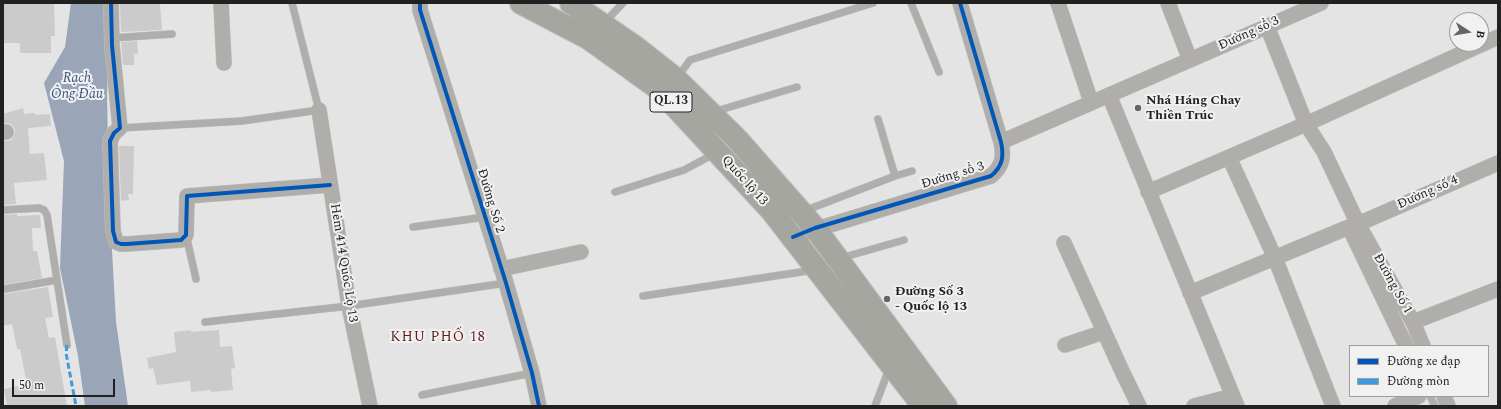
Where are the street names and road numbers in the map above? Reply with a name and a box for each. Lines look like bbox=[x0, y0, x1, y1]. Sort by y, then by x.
street label: Đường sổ 3 bbox=[1216, 14, 1282, 54]
road number: QL.13 bbox=[650, 92, 692, 112]
street label: Quốc lộ 13 bbox=[718, 153, 770, 209]
street label: Đường sổ 3 bbox=[920, 159, 986, 193]
street label: Đường Số 2 bbox=[473, 167, 507, 235]
street label: Đường số 4 bbox=[1395, 173, 1461, 213]
street label: Hẻm 414 Quốc Lộ 13 bbox=[326, 203, 360, 323]
street label: Đường Số 1 bbox=[1369, 251, 1415, 317]

